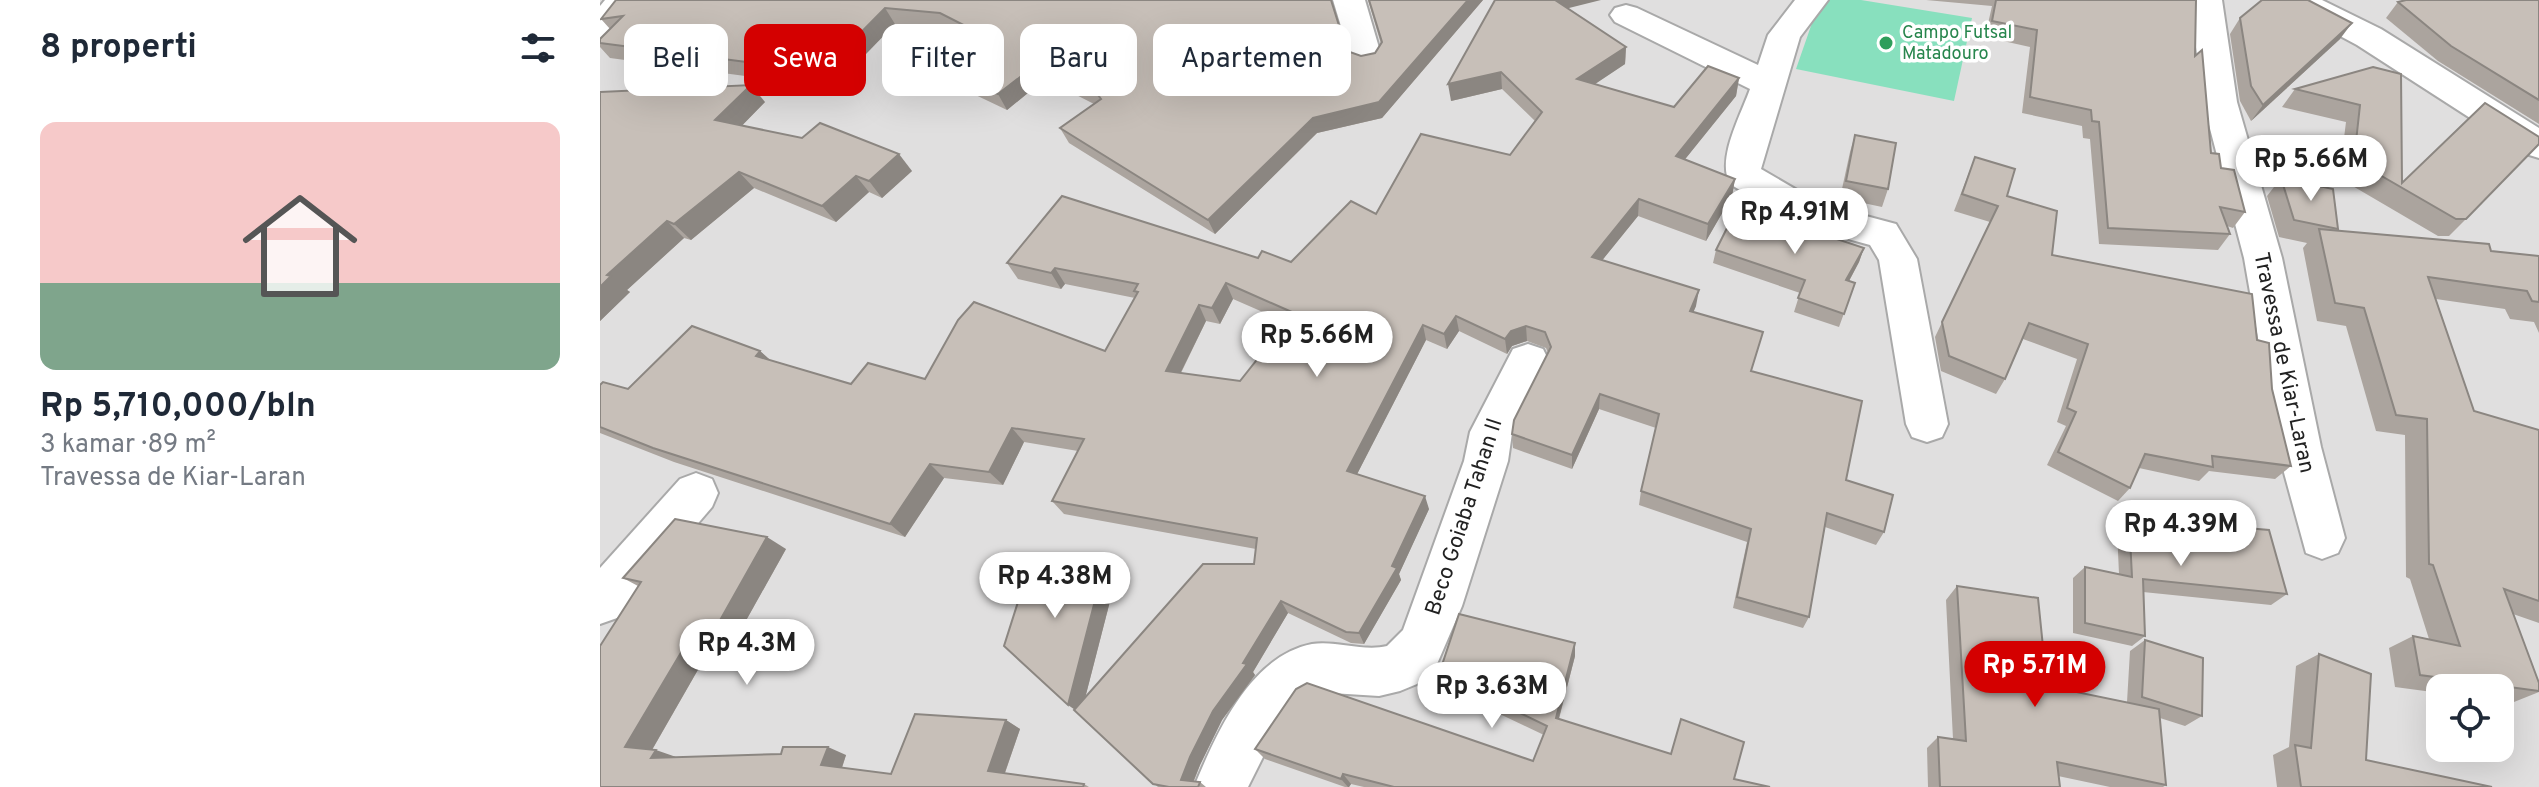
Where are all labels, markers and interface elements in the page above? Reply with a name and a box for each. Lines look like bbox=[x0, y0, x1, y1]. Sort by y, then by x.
place label: Campo Futsal Matadouro bbox=[1902, 22, 2012, 66]
chip: Beli bbox=[624, 24, 728, 96]
chip: Sewa bbox=[744, 24, 866, 96]
chip: Filter bbox=[882, 24, 1004, 96]
chip: Baru bbox=[1020, 24, 1137, 96]
chip: Apartemen bbox=[1153, 24, 1351, 96]
icon: filters bbox=[516, 26, 560, 70]
text: 8 properti bbox=[40, 27, 197, 70]
marker: Campo Futsal Matadouro bbox=[1877, 34, 1895, 52]
pin: Rp 5.66M bbox=[2228, 135, 2394, 203]
text: Rp 5.66M bbox=[2254, 144, 2368, 177]
icon: home bbox=[228, 174, 372, 318]
pin: Rp 4.91M bbox=[1712, 188, 1878, 256]
text: Rp 4.91M bbox=[1740, 197, 1850, 230]
street label: Travessa de Kiar-Laran bbox=[2246, 250, 2320, 476]
pin: Rp 5.66M bbox=[1234, 311, 1400, 379]
text: Rp 5.66M bbox=[1260, 320, 1374, 353]
text: Rp 5,710,000/bln bbox=[40, 386, 316, 429]
street label: Beco Goiaba Tahan II bbox=[1420, 415, 1510, 619]
text: 3 kamar · 89 m² bbox=[40, 429, 216, 462]
text: Travessa de Kiar-Laran bbox=[40, 462, 306, 495]
pin: Rp 4.39M bbox=[2098, 500, 2264, 568]
text: Rp 4.39M bbox=[2123, 509, 2239, 542]
pin: Rp 4.38M bbox=[972, 552, 1138, 620]
text: Rp 4.38M bbox=[997, 561, 1113, 594]
pin: Rp 4.3M bbox=[673, 619, 821, 687]
text: Rp 4.3M bbox=[698, 628, 796, 661]
pin: Rp 5.71M bbox=[1952, 641, 2118, 709]
text: Rp 5.71M bbox=[1982, 650, 2088, 683]
pin: Rp 3.63M bbox=[1409, 662, 1575, 730]
text: Rp 3.63M bbox=[1435, 671, 1549, 704]
map controls bbox=[2426, 674, 2514, 762]
button: locate bbox=[2426, 674, 2514, 762]

